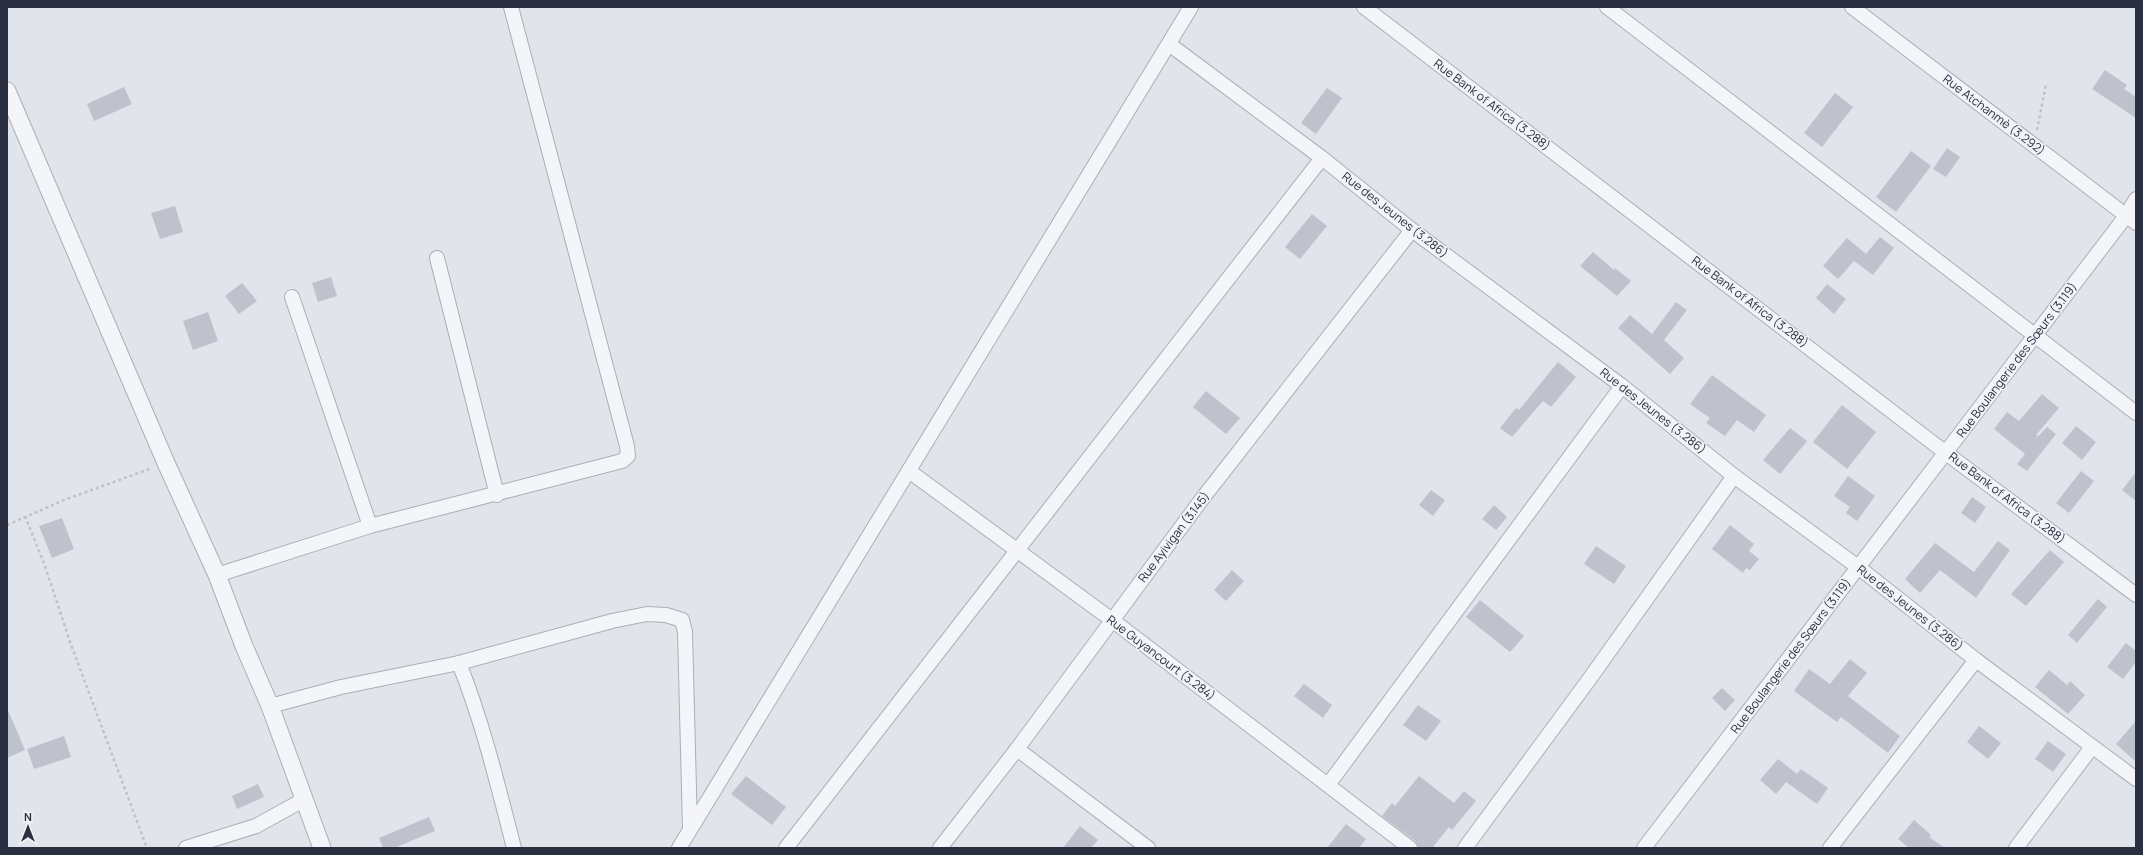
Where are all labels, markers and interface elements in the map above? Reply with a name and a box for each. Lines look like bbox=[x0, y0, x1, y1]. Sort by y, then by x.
street label: Rue Bank of Africa (3.288) bbox=[1430, 55, 1554, 154]
street label: Rue Atchanmè (3.292) bbox=[1940, 70, 2049, 159]
street label: Rue des Jeunes (3.286) bbox=[1339, 168, 1452, 262]
street label: Rue Bank of Africa (3.288) bbox=[1688, 252, 1812, 351]
street label: Rue Boulangerie des Sœurs (3.119) bbox=[1952, 278, 2081, 441]
street label: Rue des Jeunes (3.286) bbox=[1597, 364, 1710, 458]
street label: Rue Bank of Africa (3.288) bbox=[1945, 448, 2069, 547]
street label: Rue Ayivigan (3.145) bbox=[1134, 488, 1213, 586]
street label: Rue des Jeunes (3.286) bbox=[1854, 561, 1967, 655]
street label: Rue Boulangerie des Sœurs (3.119) bbox=[1726, 574, 1855, 737]
street label: Rue Guyancourt (3.284) bbox=[1103, 611, 1219, 704]
north arrow bbox=[8, 807, 48, 847]
text: N bbox=[24, 809, 32, 824]

